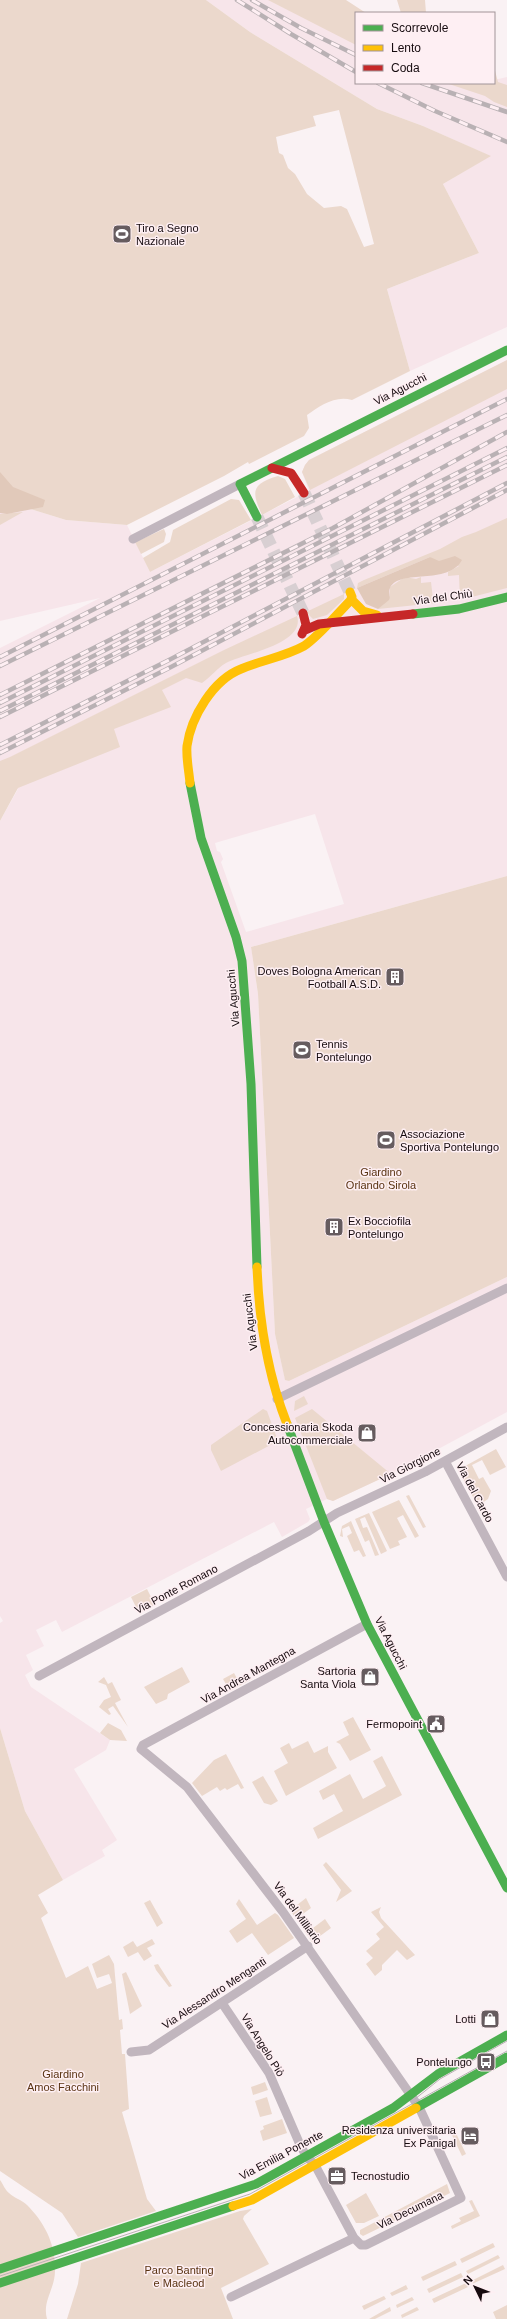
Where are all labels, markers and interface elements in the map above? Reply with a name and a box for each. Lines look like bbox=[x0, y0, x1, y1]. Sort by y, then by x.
legend bbox=[355, 12, 495, 84]
text: Scorrevole bbox=[391, 21, 449, 35]
text: Lento bbox=[391, 41, 421, 55]
text: Coda bbox=[391, 61, 420, 75]
place label: Tiro a Segno Nazionale bbox=[136, 222, 199, 247]
sports icon: Tiro a Segno Nazionale bbox=[111, 223, 133, 245]
street label: Via Agucchi bbox=[372, 371, 428, 407]
street label: Via del Chiù bbox=[413, 587, 473, 607]
place label: Doves Bologna American Football A.S.D. bbox=[257, 965, 381, 990]
building icon: Doves Bologna American Football A.S.D. bbox=[384, 966, 406, 988]
street label: Via Agucchi bbox=[225, 969, 241, 1027]
place label: Tennis Pontelungo bbox=[316, 1038, 372, 1063]
sports icon: Tennis Pontelungo bbox=[291, 1039, 313, 1061]
place label: Associazione Sportiva Pontelungo bbox=[400, 1128, 499, 1153]
sports icon: Associazione Sportiva Pontelungo bbox=[375, 1129, 397, 1151]
park label: Giardino Orlando Sirola bbox=[346, 1166, 417, 1191]
place label: Ex Bocciofila Pontelungo bbox=[348, 1215, 412, 1240]
building icon: Ex Bocciofila Pontelungo bbox=[323, 1216, 345, 1238]
street label: Via Agucchi bbox=[241, 1293, 259, 1351]
place label: Concessionaria Skoda Autocommerciale bbox=[243, 1421, 354, 1446]
shop icon: Concessionaria Skoda Autocommerciale bbox=[356, 1422, 378, 1444]
street label: Via Giorgione bbox=[378, 1445, 442, 1485]
street label: Via del Cardo bbox=[454, 1460, 496, 1524]
street label: Via Ponte Romano bbox=[133, 1562, 219, 1616]
street label: Via Agucchi bbox=[373, 1615, 409, 1671]
street label: Via Andrea Mantegna bbox=[199, 1644, 298, 1706]
place label: Sartoria Santa Viola bbox=[300, 1665, 357, 1690]
shop icon: Sartoria Santa Viola bbox=[359, 1666, 381, 1688]
public building icon: Fermopoint bbox=[425, 1713, 447, 1735]
place label: Fermopoint bbox=[366, 1718, 422, 1730]
street label: Via del Milliario bbox=[271, 1880, 325, 1946]
street label: Via Alessandro Menganti bbox=[160, 1955, 268, 2031]
shop icon: Lotti bbox=[479, 2008, 501, 2030]
street label: Via Angelo Piò bbox=[239, 2012, 287, 2078]
place label: Lotti bbox=[455, 2013, 476, 2025]
bus stop icon: Pontelungo bbox=[475, 2051, 497, 2073]
place label: Pontelungo bbox=[416, 2056, 472, 2068]
park label: Giardino Amos Facchini bbox=[27, 2068, 99, 2093]
place label: Residenza universitaria Ex Panigal bbox=[342, 2124, 457, 2149]
hotel icon: Residenza universitaria Ex Panigal bbox=[459, 2125, 481, 2147]
street label: Via Emilia Ponente bbox=[237, 2128, 325, 2182]
office icon: Tecnostudio bbox=[326, 2165, 348, 2187]
place label: Tecnostudio bbox=[351, 2170, 410, 2182]
street label: Via Decumana bbox=[375, 2188, 446, 2231]
park label: Parco Banting e Macleod bbox=[144, 2264, 214, 2289]
north arrow bbox=[455, 2267, 495, 2307]
text: N bbox=[461, 2273, 475, 2287]

